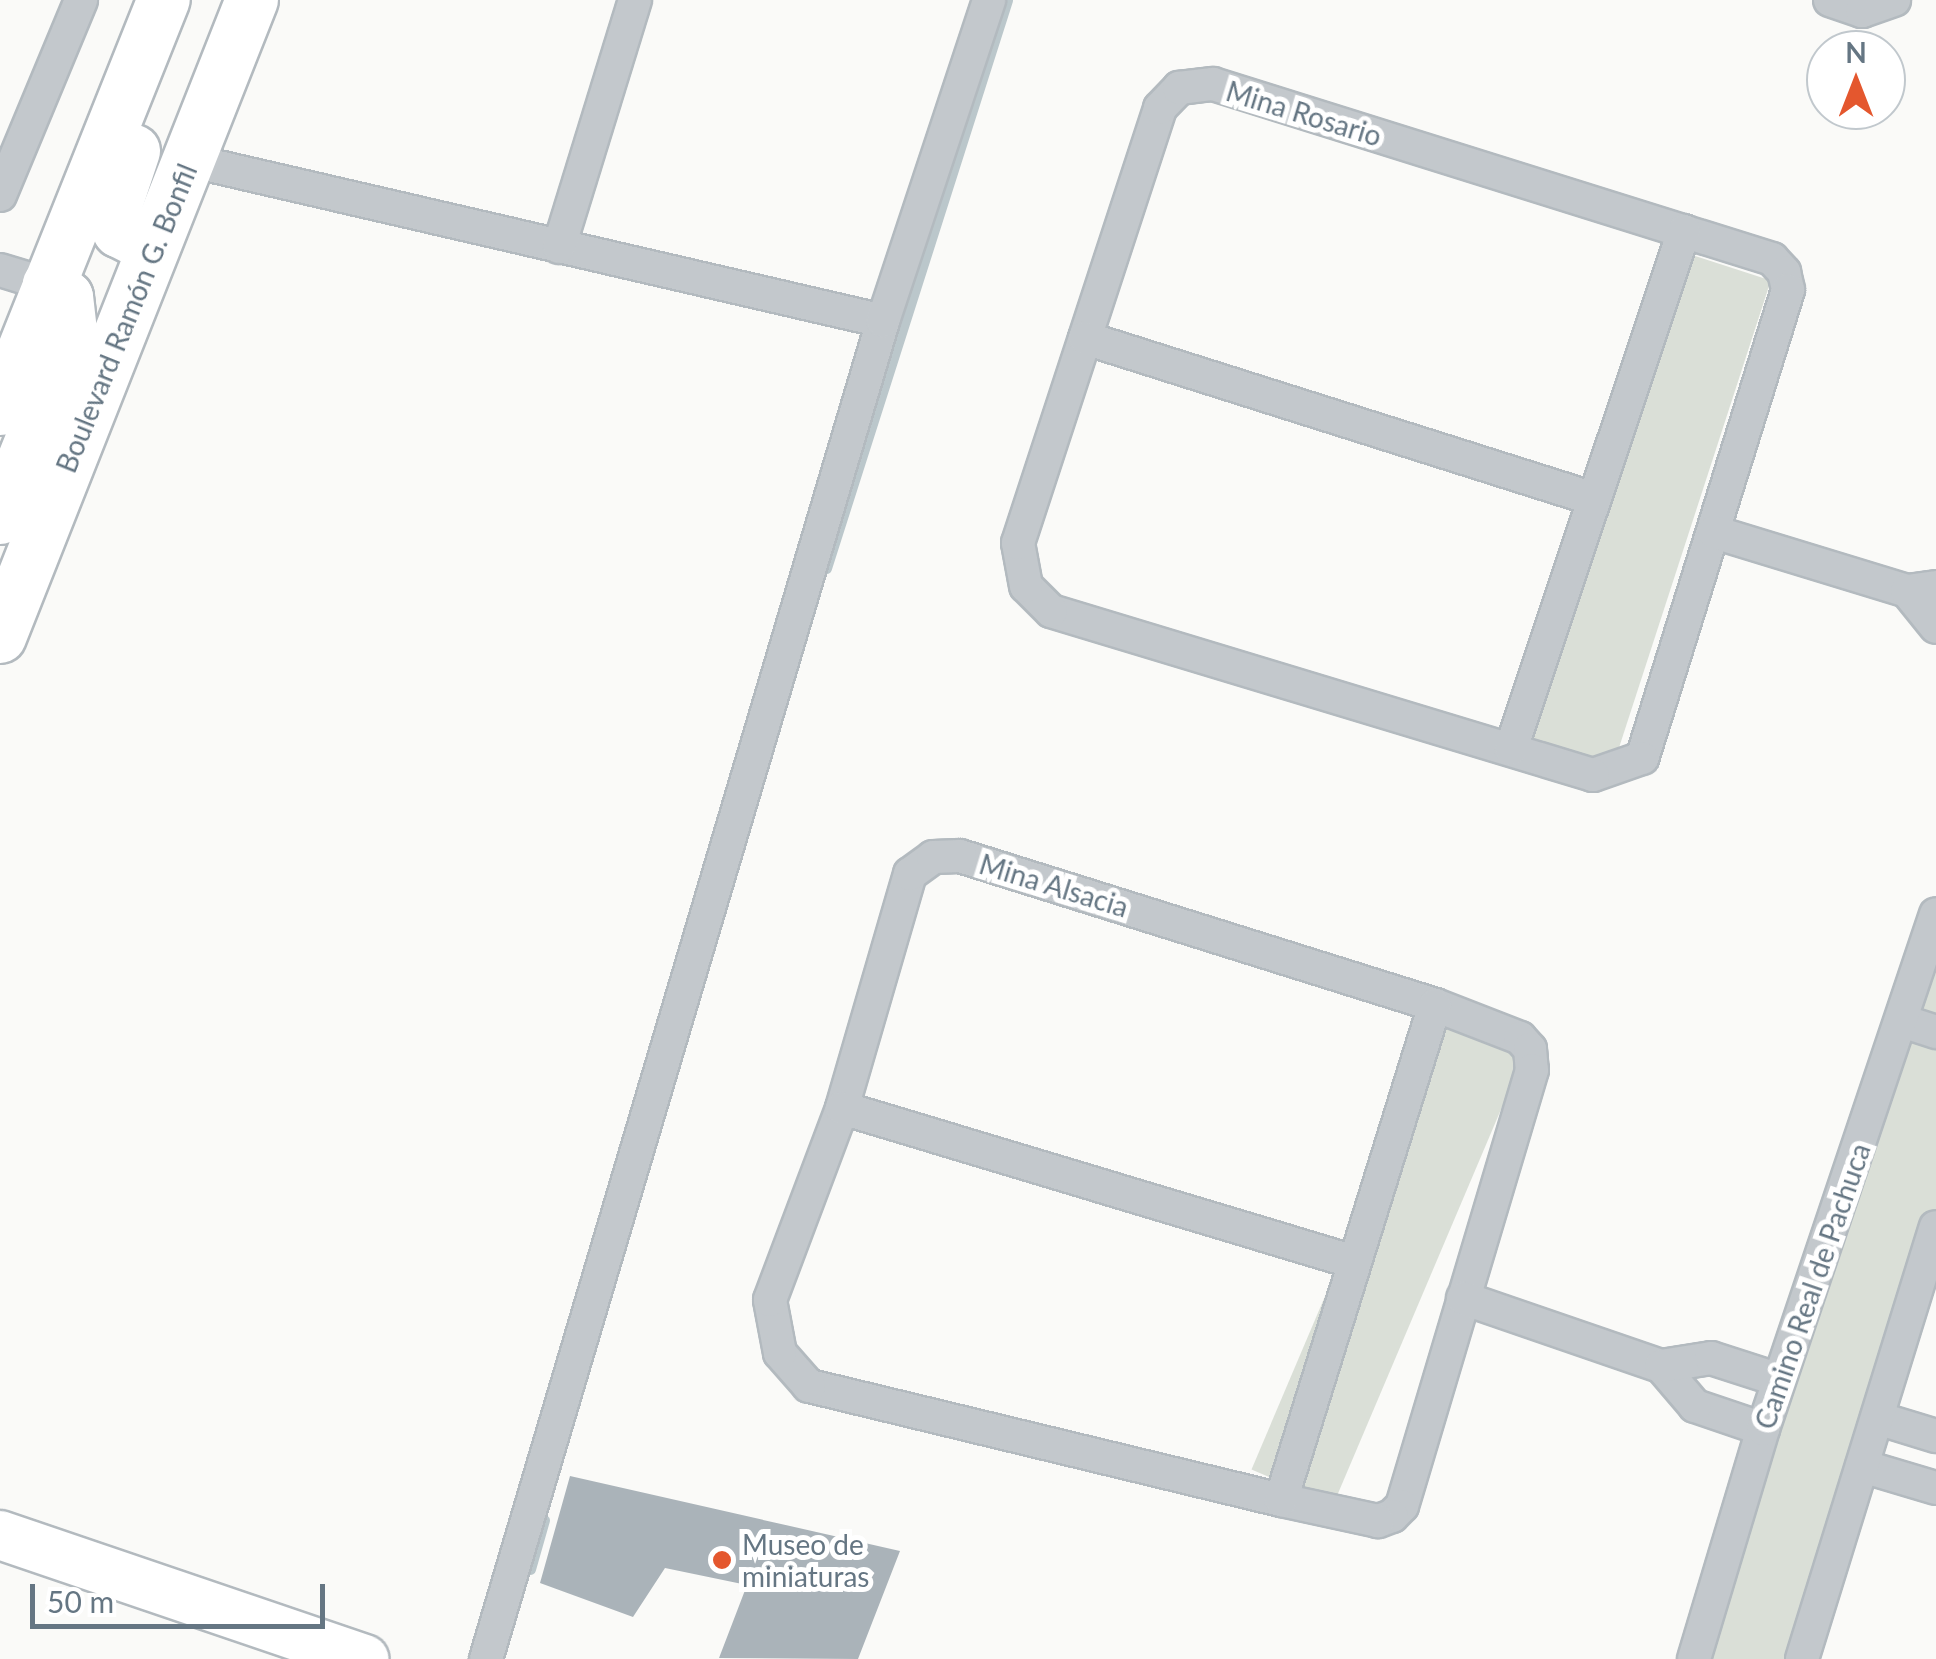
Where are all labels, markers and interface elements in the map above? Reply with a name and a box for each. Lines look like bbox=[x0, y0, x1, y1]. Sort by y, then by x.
north arrow bbox=[1806, 30, 1906, 130]
text: N bbox=[1845, 35, 1867, 69]
street label: Mina Rosario bbox=[1222, 73, 1386, 153]
street label: Boulevard Ramón G. Bonfil bbox=[49, 159, 203, 477]
street label: Mina Alsacia bbox=[975, 846, 1133, 924]
street label: Camino Real de Pachuca bbox=[1747, 1139, 1877, 1433]
place label: Museo de miniaturas bbox=[742, 1527, 869, 1593]
marker: Museo de miniaturas bbox=[711, 1549, 733, 1571]
scale bar bbox=[35, 1564, 330, 1626]
text: 50 m bbox=[47, 1583, 114, 1619]

